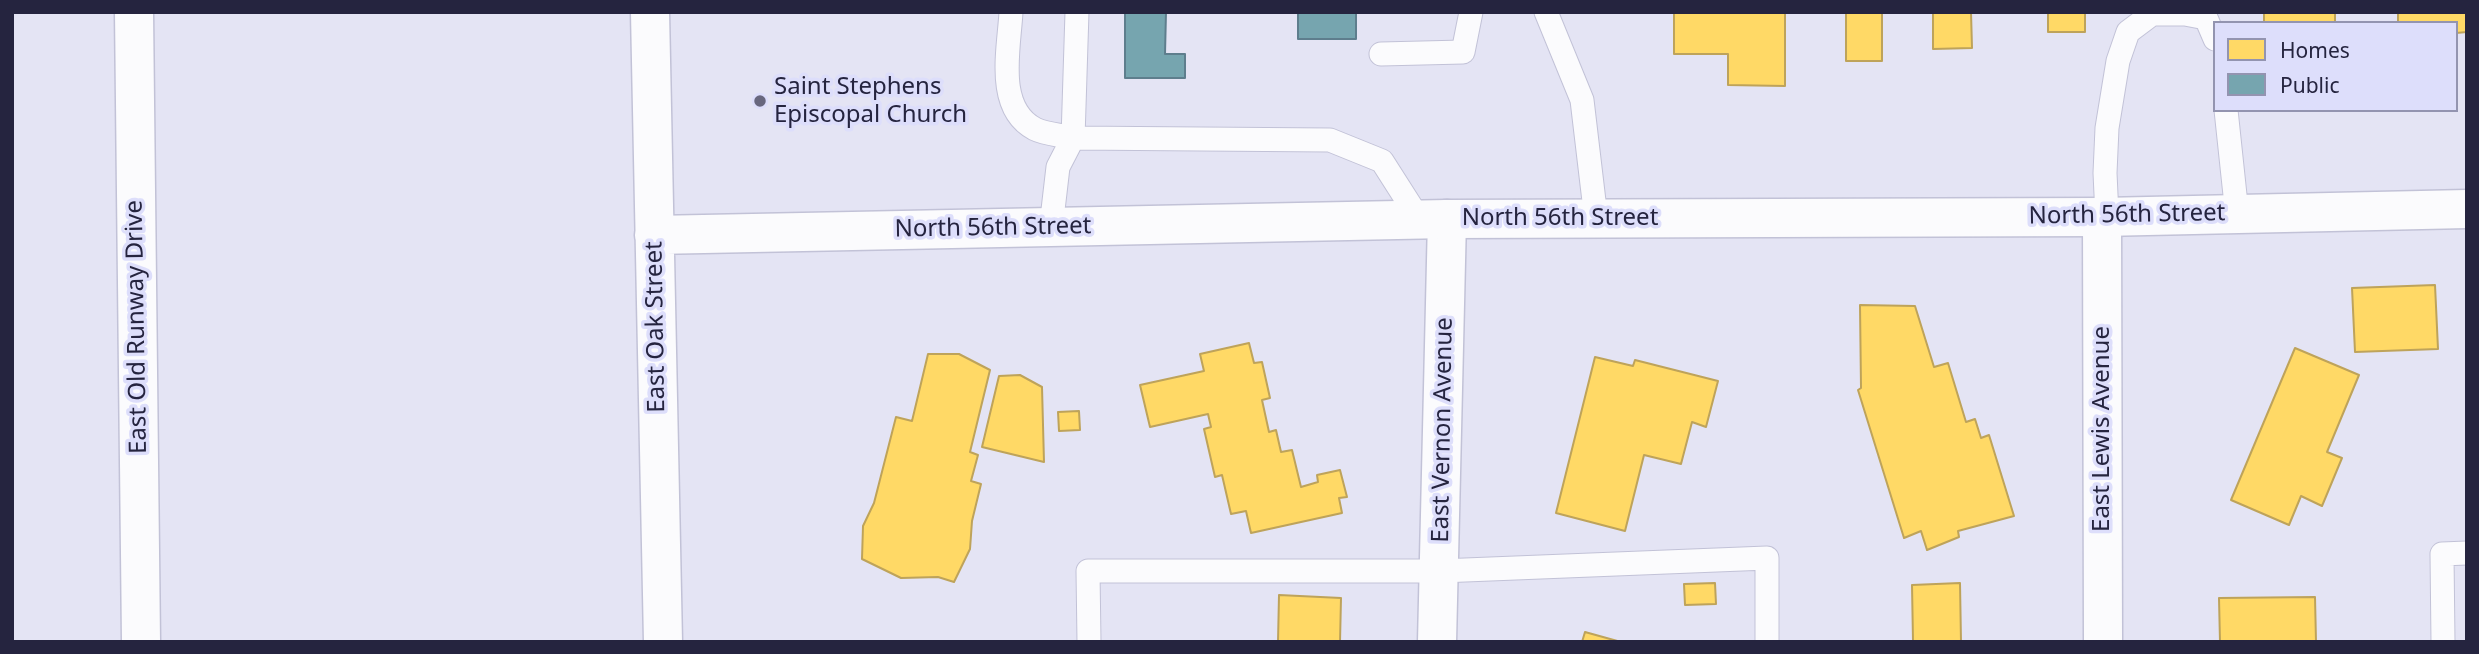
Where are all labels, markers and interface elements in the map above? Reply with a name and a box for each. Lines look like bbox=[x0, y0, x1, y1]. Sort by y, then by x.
legend bbox=[2213, 21, 2458, 112]
text: Homes bbox=[2280, 36, 2350, 64]
text: Public bbox=[2280, 71, 2340, 99]
place label: Saint Stephens Episcopal Church bbox=[774, 73, 967, 129]
marker: Saint Stephens Episcopal Church bbox=[752, 93, 768, 109]
street label: North 56th Street bbox=[2028, 199, 2226, 231]
street label: East Old Runway Drive bbox=[120, 200, 154, 454]
street label: North 56th Street bbox=[1462, 204, 1658, 232]
street label: North 56th Street bbox=[894, 212, 1092, 244]
street label: East Oak Street bbox=[640, 241, 672, 413]
street label: East Vernon Avenue bbox=[1427, 317, 1459, 543]
street label: East Lewis Avenue bbox=[2088, 326, 2116, 532]

